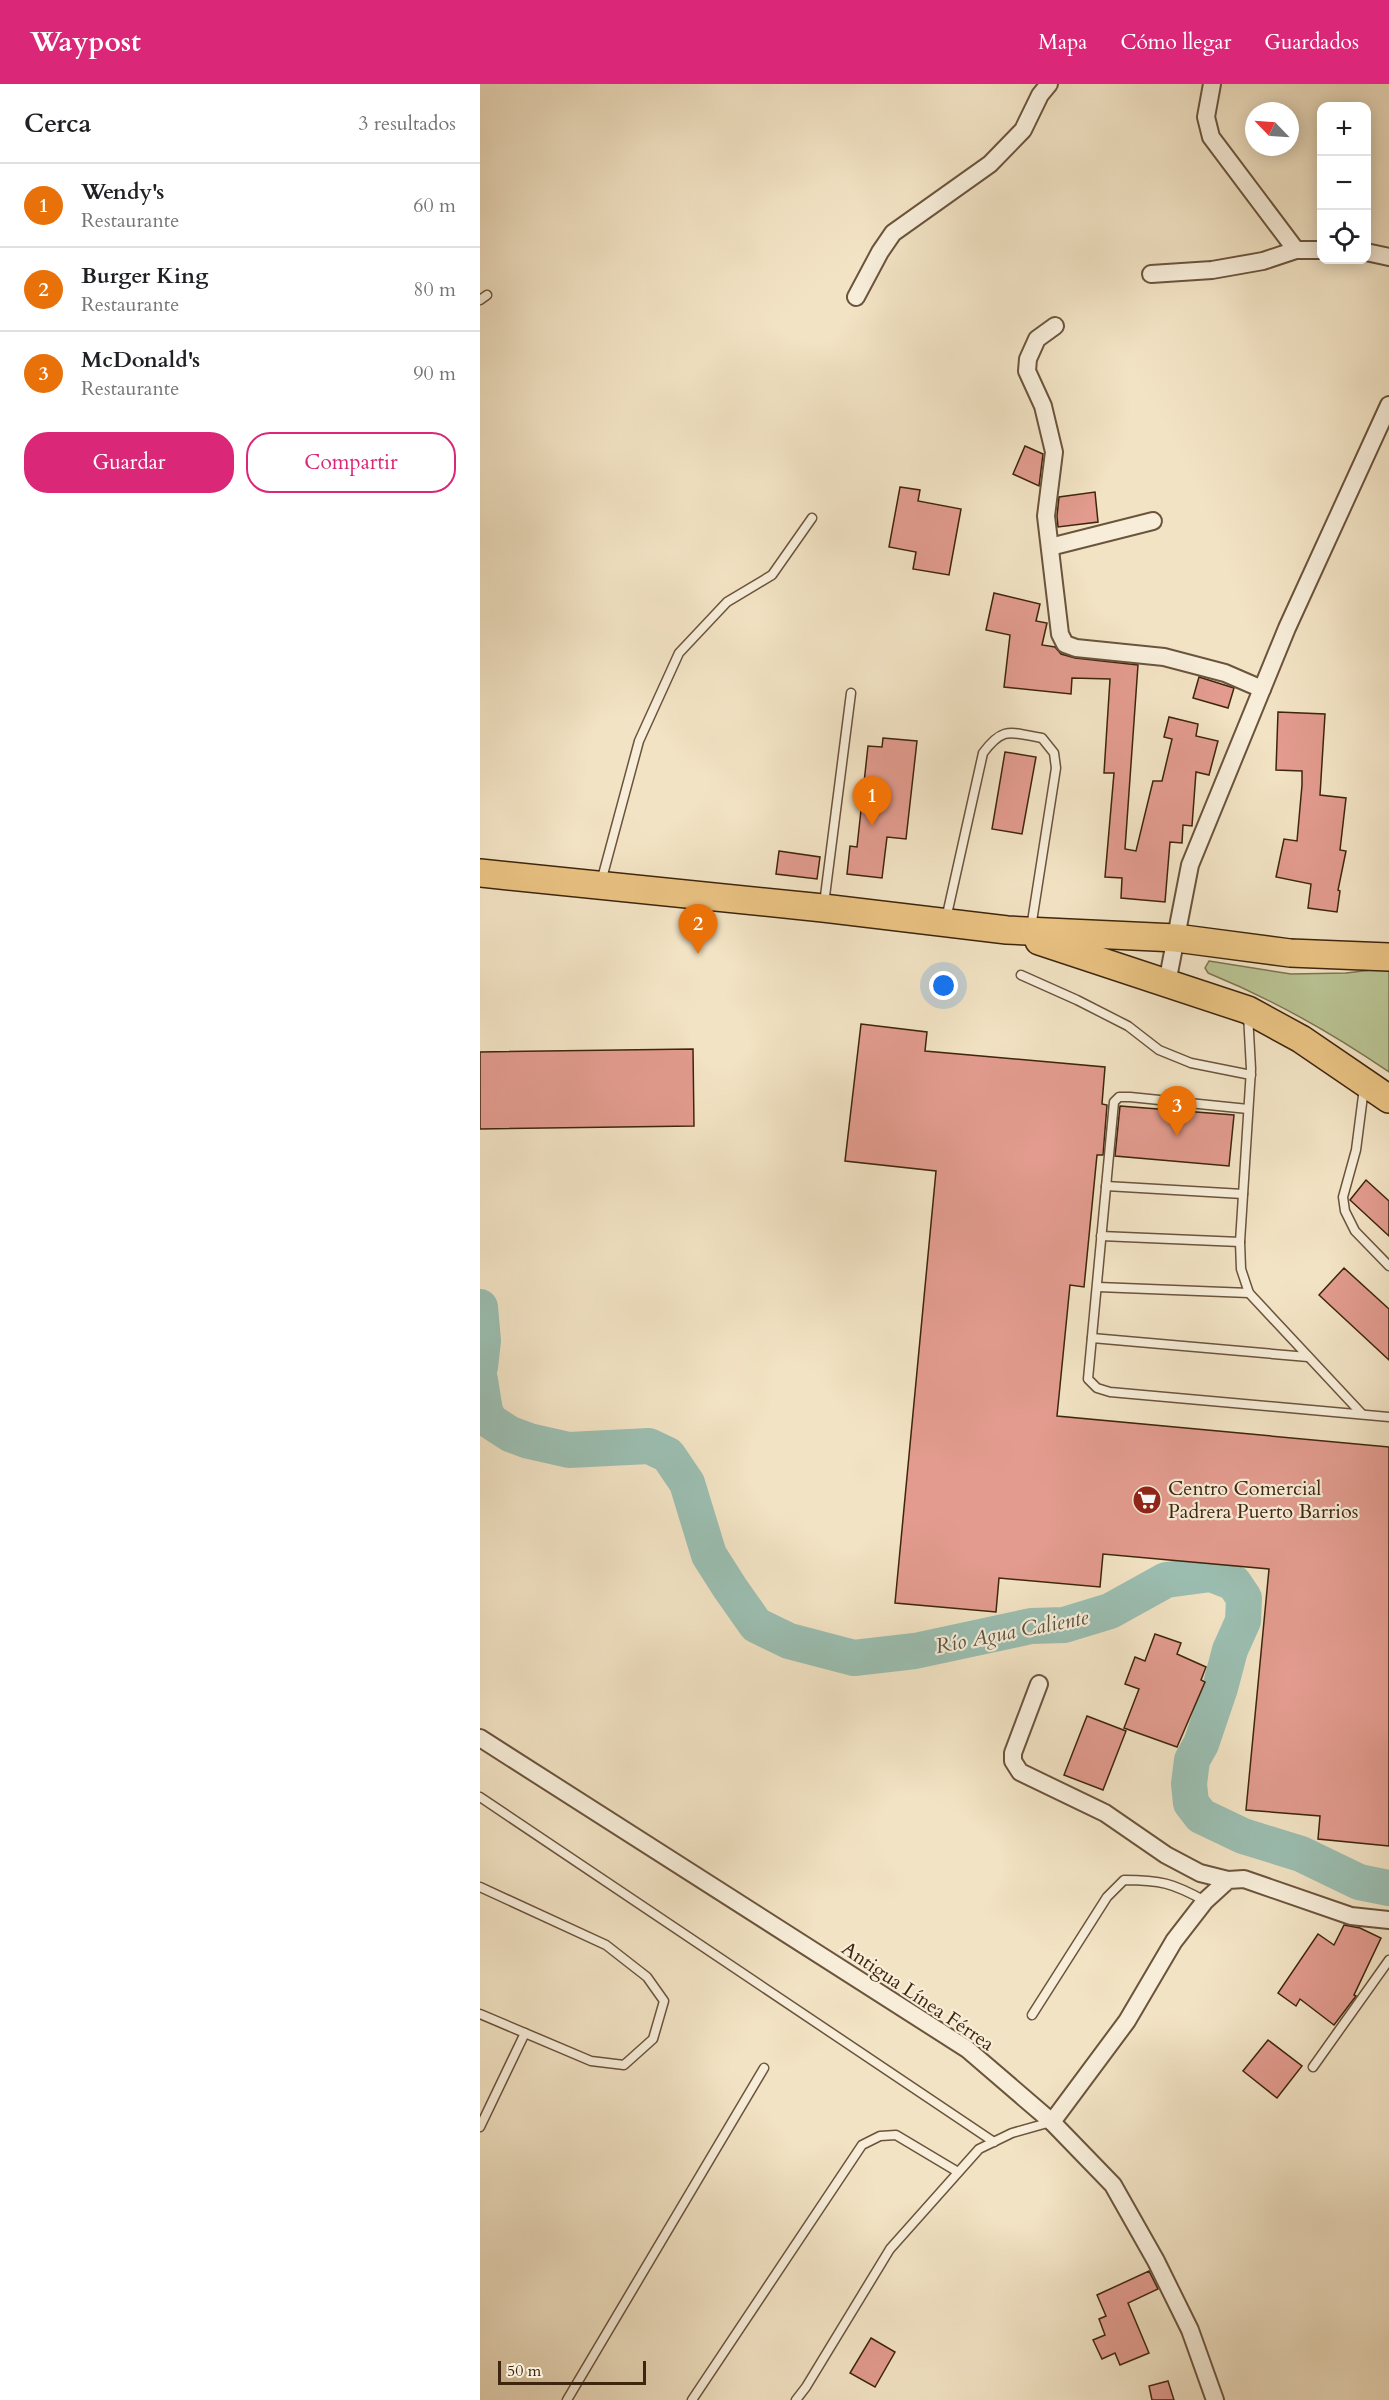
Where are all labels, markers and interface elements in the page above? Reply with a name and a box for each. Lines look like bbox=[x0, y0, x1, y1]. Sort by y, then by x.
text: Waypost bbox=[30, 23, 141, 61]
text: Mapa bbox=[1038, 28, 1087, 57]
text: Cómo llegar bbox=[1120, 28, 1231, 57]
text: Guardados bbox=[1264, 28, 1359, 57]
north arrow bbox=[1245, 102, 1299, 156]
map controls bbox=[1317, 102, 1371, 264]
button: + bbox=[1317, 102, 1371, 156]
text: Cerca bbox=[24, 106, 91, 141]
text: 3 resultados bbox=[358, 110, 456, 137]
button: − bbox=[1317, 156, 1371, 210]
text: Wendy's bbox=[81, 177, 164, 207]
text: 1 bbox=[38, 192, 49, 219]
text: 60 m bbox=[413, 192, 456, 219]
text: Restaurante bbox=[81, 207, 179, 234]
button: locate bbox=[1317, 210, 1371, 264]
text: Burger King bbox=[81, 261, 208, 291]
text: 2 bbox=[38, 276, 49, 303]
text: 80 m bbox=[413, 276, 456, 303]
text: Restaurante bbox=[81, 291, 179, 318]
text: McDonald's bbox=[81, 345, 200, 375]
text: 3 bbox=[38, 360, 49, 387]
text: 90 m bbox=[413, 360, 456, 387]
text: Restaurante bbox=[81, 375, 179, 402]
button: Guardar bbox=[24, 432, 234, 493]
button: Compartir bbox=[246, 432, 456, 493]
pin: 1 bbox=[852, 776, 892, 826]
pin: 2 bbox=[678, 904, 718, 954]
your location bbox=[929, 971, 958, 1000]
pin: 3 bbox=[1158, 1086, 1196, 1136]
place label: Centro Comercial Padrera Puerto Barrios bbox=[1168, 1475, 1358, 1525]
supermarket icon: Centro Comercial Padrera Puerto Barrios bbox=[1131, 1484, 1163, 1516]
water label: Río Agua Caliente bbox=[933, 1603, 1092, 1661]
street label: Antigua Línea Férrea bbox=[836, 1935, 1000, 2057]
scale bar bbox=[498, 2358, 646, 2386]
text: 50 m bbox=[507, 2360, 541, 2382]

